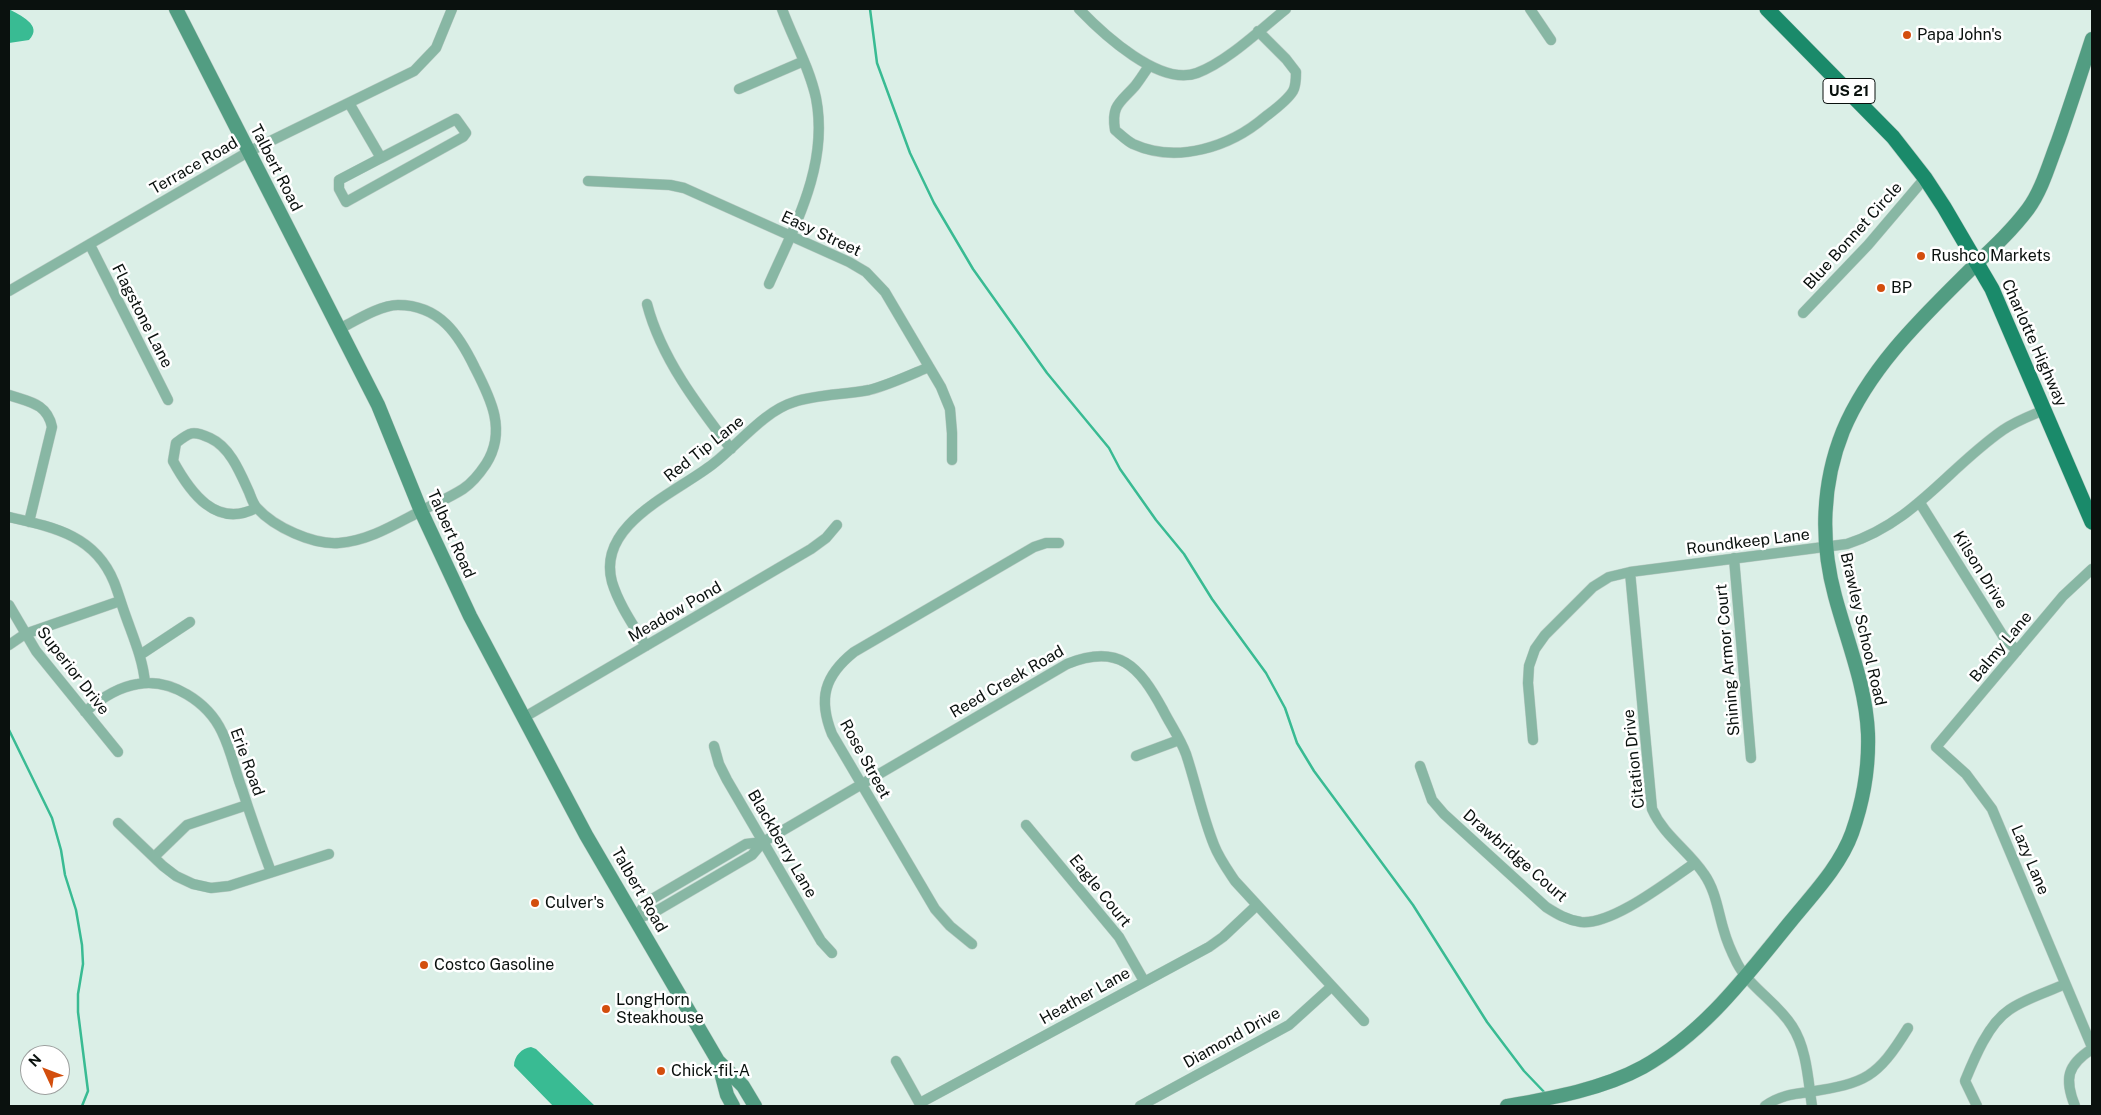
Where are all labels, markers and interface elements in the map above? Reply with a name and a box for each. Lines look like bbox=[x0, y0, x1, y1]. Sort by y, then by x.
place label: Papa John's bbox=[1917, 25, 2002, 45]
marker: Papa John's bbox=[1901, 29, 1913, 41]
road number: US 21 bbox=[1823, 78, 1875, 104]
street label: Talbert Road bbox=[246, 121, 306, 215]
street label: Terrace Road bbox=[147, 133, 241, 199]
street label: Blue Bonnet Circle bbox=[1800, 178, 1906, 294]
street label: Easy Street bbox=[778, 207, 864, 261]
place label: Rushco Markets bbox=[1931, 246, 2051, 266]
marker: Rushco Markets bbox=[1915, 250, 1927, 262]
street label: Flagstone Lane bbox=[108, 261, 176, 371]
street label: Charlotte Highway bbox=[1997, 276, 2071, 410]
place label: BP bbox=[1891, 278, 1912, 298]
marker: BP bbox=[1875, 282, 1887, 294]
street label: Red Tip Lane bbox=[660, 412, 748, 486]
street label: Talbert Road bbox=[423, 487, 479, 581]
street label: Roundkeep Lane bbox=[1685, 525, 1811, 559]
street label: Kilson Drive bbox=[1949, 528, 2011, 612]
street label: Brawley School Road bbox=[1836, 550, 1890, 708]
street label: Meadow Pond bbox=[625, 578, 725, 646]
street label: Shining Armor Court bbox=[1712, 583, 1744, 737]
street label: Balmy Lane bbox=[1966, 608, 2036, 686]
street label: Superior Drive bbox=[33, 623, 113, 719]
street label: Reed Creek Road bbox=[947, 642, 1067, 722]
street label: Citation Drive bbox=[1619, 708, 1649, 810]
street label: Rose Street bbox=[835, 716, 895, 802]
street label: Erie Road bbox=[226, 725, 268, 799]
street label: Blackberry Lane bbox=[743, 786, 821, 902]
street label: Drawbridge Court bbox=[1459, 806, 1571, 906]
street label: Lazy Lane bbox=[2007, 822, 2053, 898]
street label: Talbert Road bbox=[607, 844, 671, 936]
street label: Eagle Court bbox=[1065, 851, 1135, 931]
place label: Culver's bbox=[545, 893, 604, 913]
marker: Culver's bbox=[529, 897, 541, 909]
place label: Costco Gasoline bbox=[434, 955, 554, 975]
marker: Costco Gasoline bbox=[418, 959, 430, 971]
street label: Heather Lane bbox=[1036, 963, 1134, 1029]
place label: LongHorn Steakhouse bbox=[616, 990, 704, 1028]
marker: LongHorn Steakhouse bbox=[600, 1003, 612, 1015]
street label: Diamond Drive bbox=[1180, 1003, 1284, 1073]
north arrow bbox=[20, 1045, 70, 1095]
text: N bbox=[25, 1051, 44, 1070]
place label: Chick-fil-A bbox=[671, 1061, 750, 1081]
marker: Chick-fil-A bbox=[655, 1065, 667, 1077]

